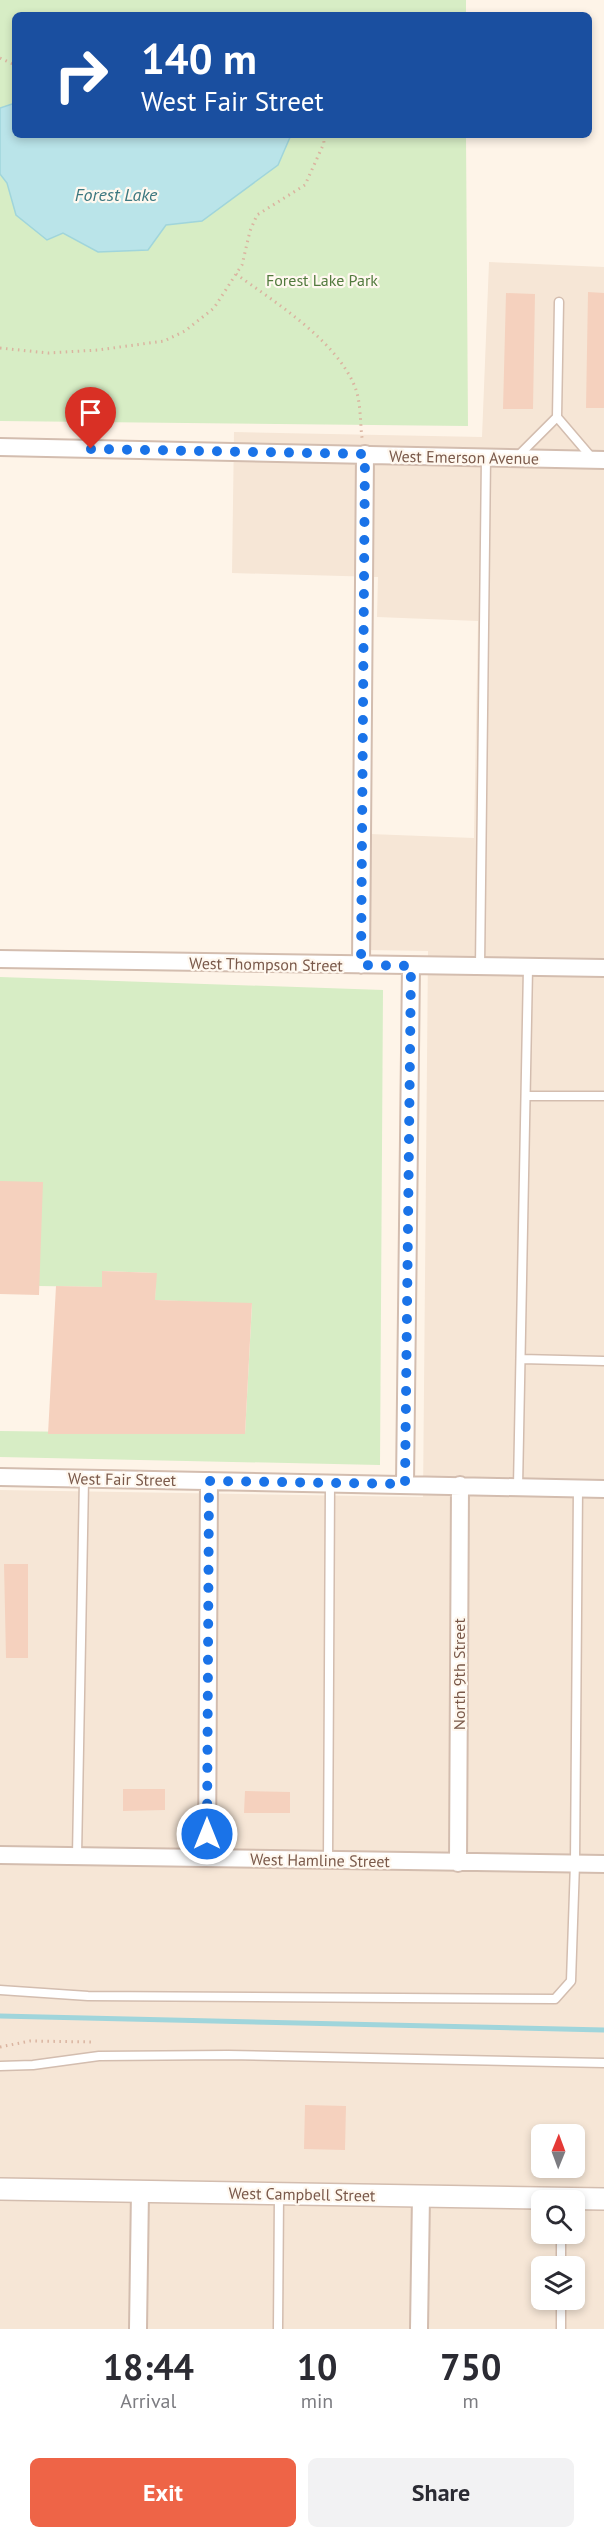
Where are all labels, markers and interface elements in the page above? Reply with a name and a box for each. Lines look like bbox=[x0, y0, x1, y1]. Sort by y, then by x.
text: 140 m bbox=[141, 31, 257, 86]
icon: right bbox=[42, 36, 120, 114]
text: West Fair Street bbox=[141, 84, 324, 118]
water label: Forest Lake bbox=[75, 183, 158, 206]
park label: Forest Lake Park bbox=[266, 270, 378, 290]
pin bbox=[65, 387, 116, 449]
icon: arrive bbox=[74, 396, 107, 429]
street label: West Emerson Avenue bbox=[389, 446, 539, 468]
street label: West Thompson Street bbox=[189, 953, 344, 975]
street label: West Fair Street bbox=[68, 1468, 177, 1490]
street label: North 9th Street bbox=[449, 1618, 469, 1730]
position arrow bbox=[175, 1802, 239, 1866]
street label: West Hamline Street bbox=[250, 1849, 391, 1871]
north arrow bbox=[531, 2124, 585, 2178]
map controls bbox=[531, 2124, 585, 2310]
street label: West Campbell Street bbox=[228, 2183, 376, 2205]
button: search bbox=[531, 2190, 585, 2244]
button: layers bbox=[531, 2256, 585, 2310]
text: 18:44 bbox=[103, 2343, 194, 2390]
text: 10 bbox=[297, 2343, 337, 2390]
text: 750 bbox=[440, 2343, 501, 2390]
text: Arrival bbox=[120, 2388, 176, 2414]
text: min bbox=[301, 2388, 333, 2414]
text: m bbox=[463, 2388, 479, 2414]
button: Exit bbox=[30, 2458, 296, 2527]
button: Share bbox=[308, 2458, 574, 2527]

